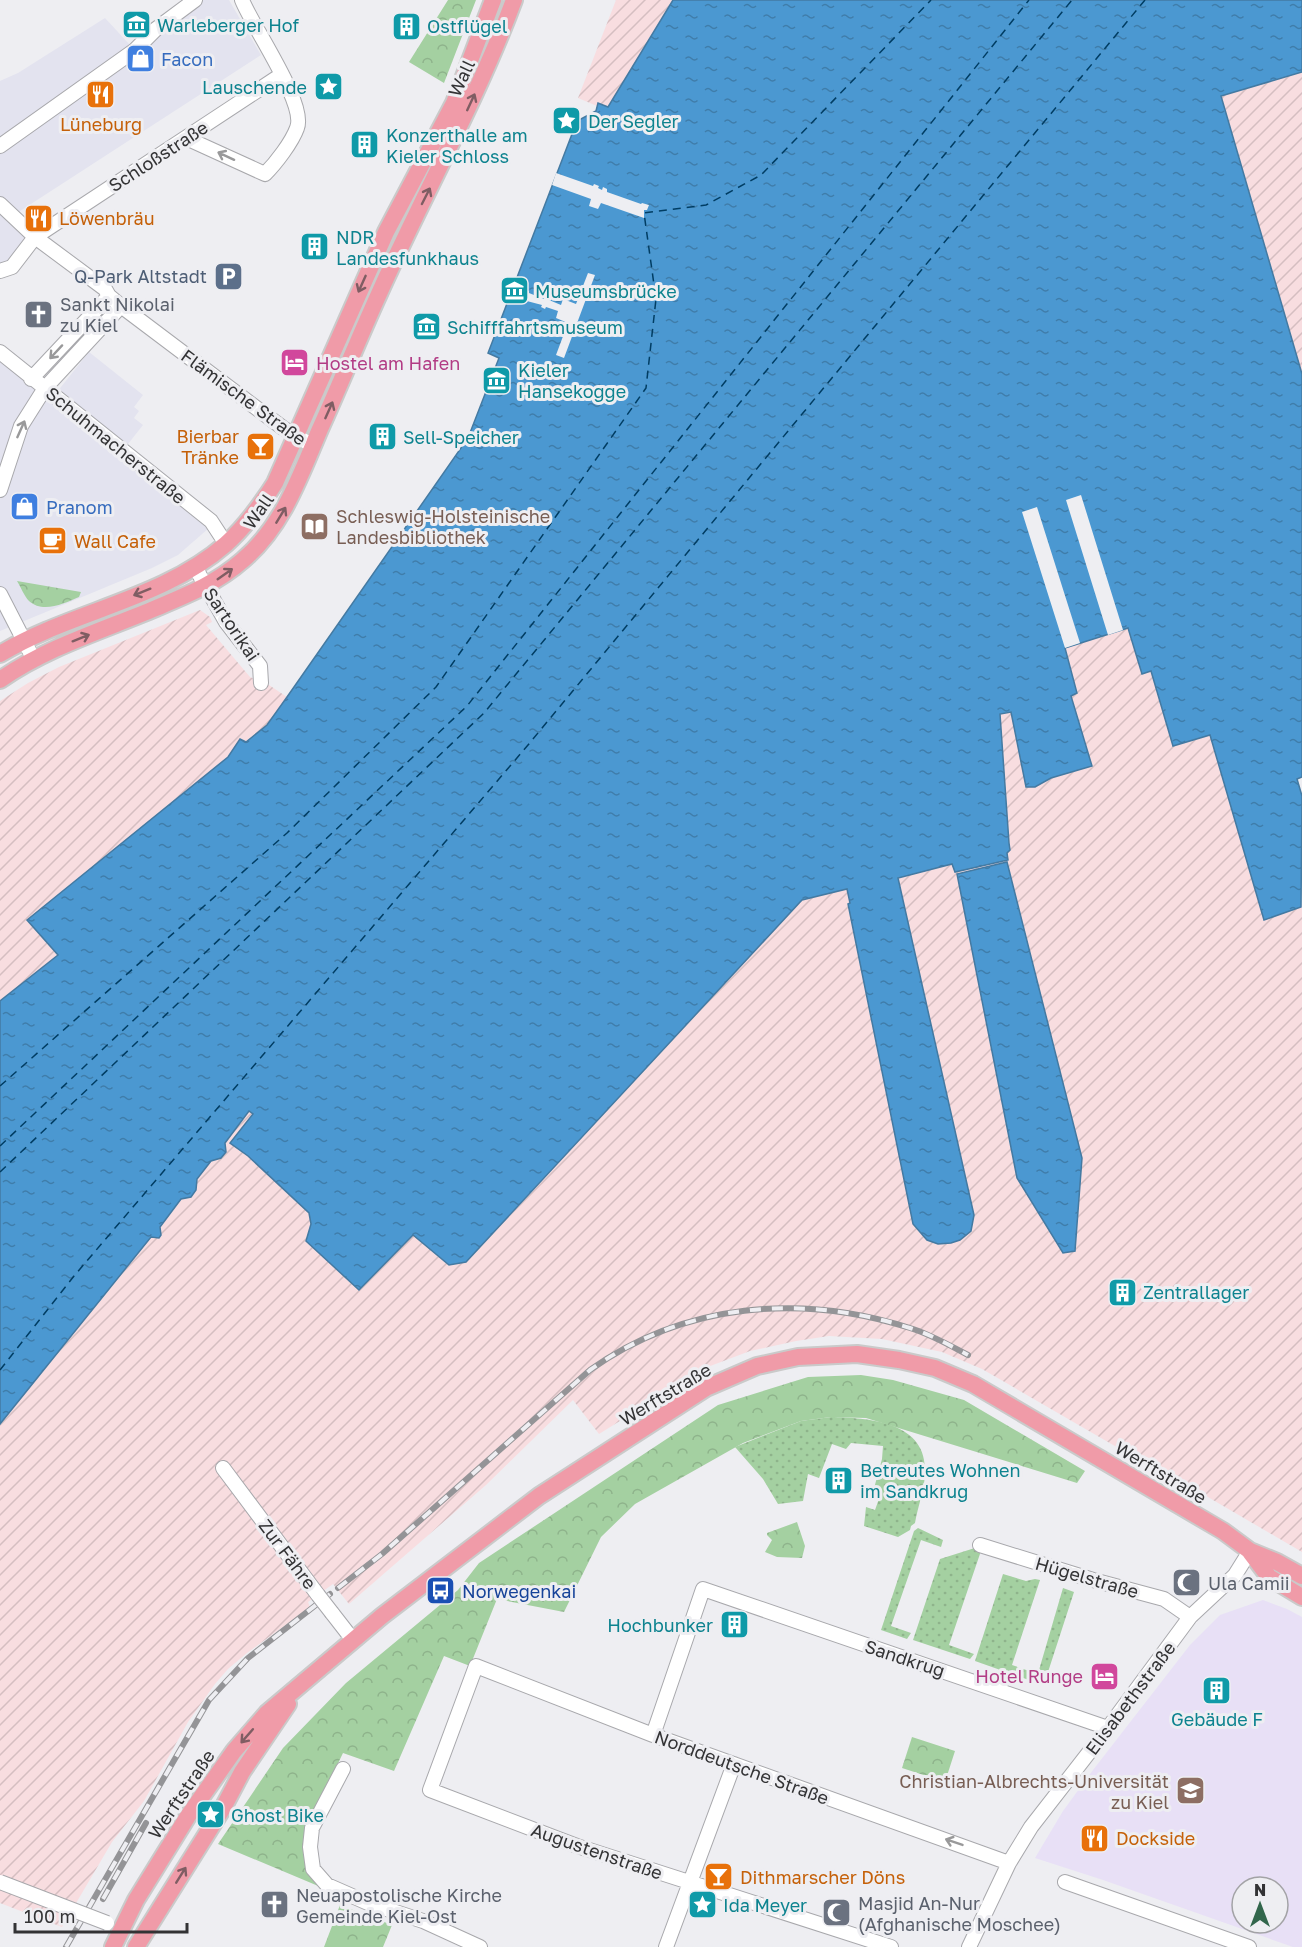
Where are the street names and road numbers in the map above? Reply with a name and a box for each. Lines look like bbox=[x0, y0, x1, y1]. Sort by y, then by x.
street label: Wall bbox=[443, 56, 479, 100]
street label: Schloßstraße bbox=[104, 116, 212, 196]
street label: Flämische Straße bbox=[177, 344, 311, 450]
street label: Schuhmacherstraße bbox=[42, 382, 190, 508]
street label: Wall bbox=[238, 489, 278, 533]
street label: Sartorikai bbox=[199, 583, 265, 665]
street label: Werftstraße bbox=[615, 1358, 715, 1430]
street label: Werftstraße bbox=[1111, 1436, 1211, 1508]
street label: Zur Fähre bbox=[255, 1515, 321, 1593]
street label: Hügelstraße bbox=[1033, 1552, 1141, 1602]
street label: Sandkrug bbox=[862, 1635, 948, 1681]
street label: Elisabethstraße bbox=[1080, 1637, 1180, 1759]
street label: Norddeutsche Straße bbox=[652, 1725, 832, 1809]
street label: Werftstraße bbox=[143, 1745, 219, 1843]
street label: Augustenstraße bbox=[528, 1818, 666, 1884]

